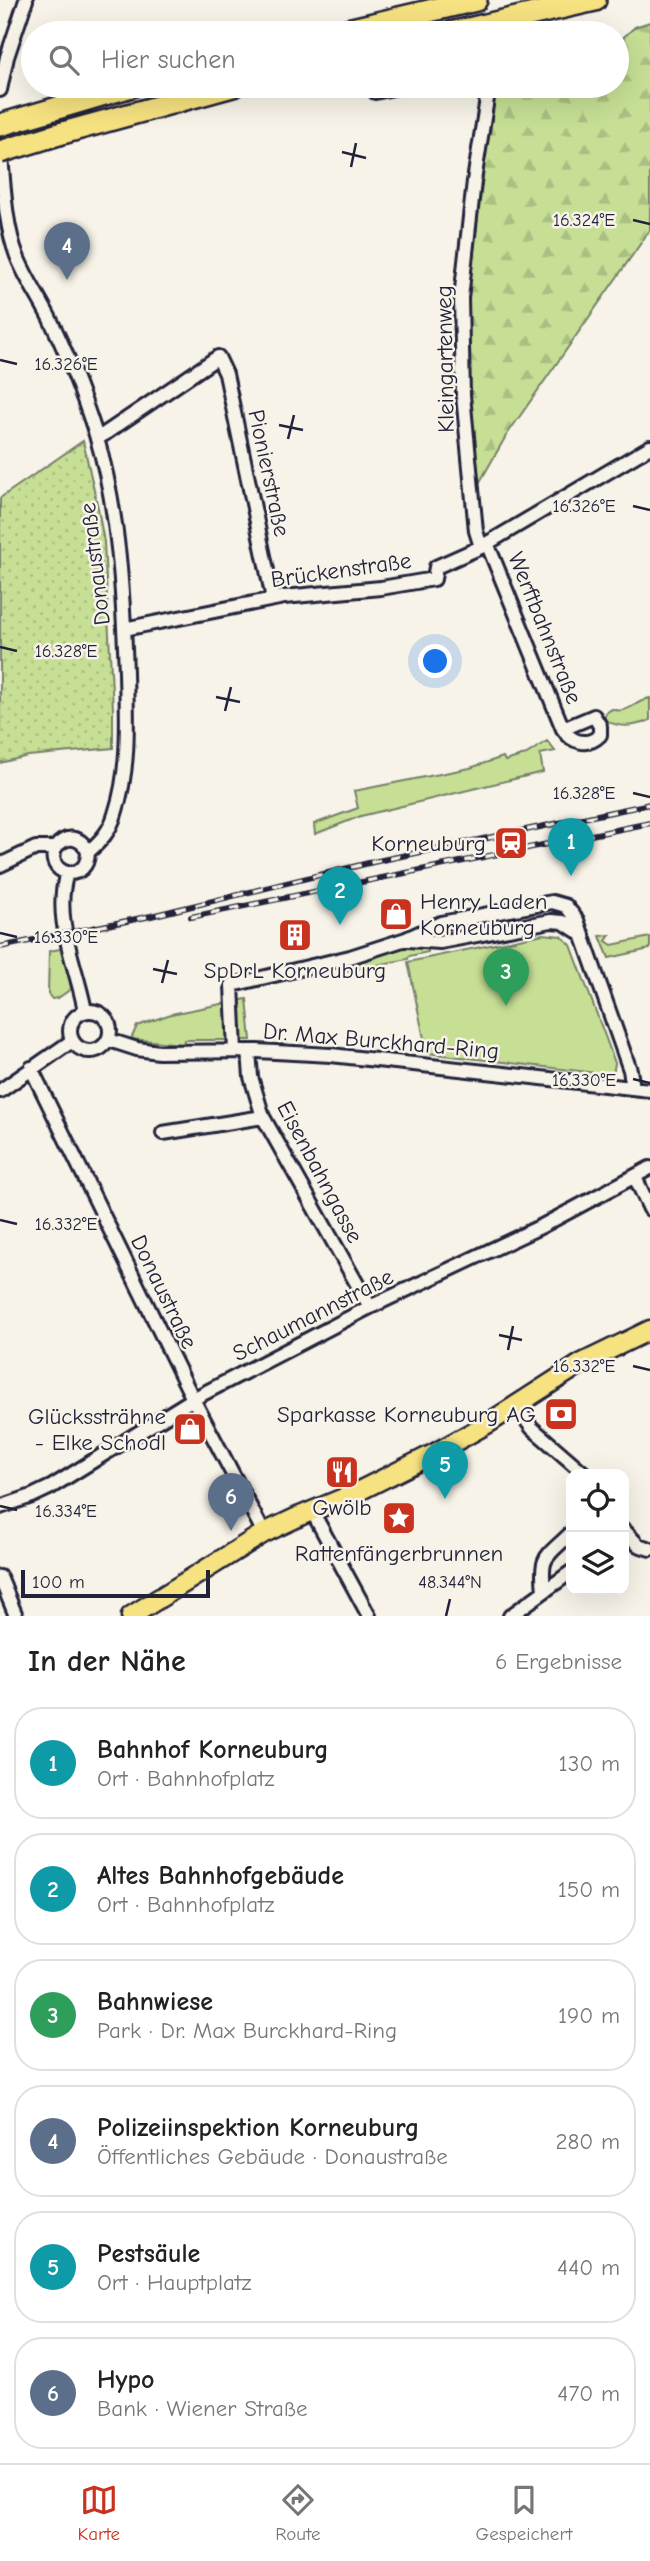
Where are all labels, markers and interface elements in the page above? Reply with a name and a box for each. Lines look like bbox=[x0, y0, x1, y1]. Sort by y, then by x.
search box bbox=[21, 21, 629, 98]
icon: search bbox=[45, 41, 83, 79]
text: Hier suchen bbox=[101, 45, 236, 75]
text: 16.324°E bbox=[553, 210, 615, 231]
pin: 4 bbox=[44, 222, 90, 280]
street label: Kleingartenweg bbox=[430, 285, 460, 433]
text: 16.326°E bbox=[34, 354, 98, 375]
street label: Pionierstraße bbox=[242, 407, 296, 539]
text: 16.326°E bbox=[552, 496, 616, 517]
street label: Donaustraße bbox=[74, 501, 116, 627]
street label: Brückenstraße bbox=[269, 547, 413, 593]
street label: Werftbahnstraße bbox=[502, 548, 588, 708]
text: 16.328°E bbox=[35, 641, 98, 662]
your location bbox=[418, 644, 452, 678]
text: 16.328°E bbox=[553, 783, 616, 804]
pin: 1 bbox=[548, 818, 594, 876]
station icon: Korneuburg bbox=[492, 824, 530, 862]
place label: Korneuburg bbox=[371, 830, 486, 857]
pin: 2 bbox=[317, 867, 363, 925]
place label: Henry Laden Korneuburg bbox=[420, 888, 547, 941]
shop icon: Henry Laden Korneuburg bbox=[377, 895, 415, 933]
building icon: SpDrL Korneuburg bbox=[276, 916, 314, 954]
text: 16.330°E bbox=[34, 927, 98, 948]
pin: 3 bbox=[483, 948, 529, 1006]
place label: SpDrL Korneuburg bbox=[204, 957, 386, 984]
street label: Dr. Max Burckhard-Ring bbox=[262, 1017, 500, 1065]
text: 16.330°E bbox=[552, 1070, 616, 1091]
street label: Eisenbahngasse bbox=[271, 1096, 369, 1248]
text: 16.332°E bbox=[35, 1214, 97, 1235]
street label: Donaustraße bbox=[125, 1231, 203, 1353]
street label: Schaumannstraße bbox=[228, 1263, 398, 1367]
text: 16.332°E bbox=[553, 1356, 615, 1377]
bank icon: Sparkasse Korneuburg AG bbox=[542, 1395, 580, 1433]
place label: Sparkasse Korneuburg AG bbox=[277, 1401, 536, 1428]
place label: Glückssträhne - Elke Schodl bbox=[28, 1403, 166, 1456]
shop icon: Glückssträhne - Elke Schodl bbox=[171, 1410, 209, 1448]
pin: 5 bbox=[422, 1441, 468, 1499]
restaurant icon: Gwölb bbox=[323, 1453, 361, 1491]
map controls bbox=[566, 1469, 629, 1595]
button: locate bbox=[566, 1469, 629, 1532]
pin: 6 bbox=[208, 1473, 254, 1531]
place label: Gwölb bbox=[312, 1494, 372, 1521]
place icon: Rattenfängerbrunnen bbox=[380, 1499, 418, 1537]
text: 16.334°E bbox=[35, 1501, 97, 1522]
button: layers bbox=[566, 1532, 629, 1595]
place label: Rattenfängerbrunnen bbox=[295, 1540, 503, 1567]
scale bar bbox=[21, 1567, 210, 1599]
text: 100 m bbox=[32, 1571, 85, 1593]
text: 48.344°N bbox=[418, 1572, 482, 1593]
text: In der Nähe bbox=[28, 1644, 186, 1679]
text: 6 Ergebnisse bbox=[495, 1648, 622, 1675]
text: Bahnhof Korneuburg bbox=[97, 1735, 329, 1765]
text: 1 bbox=[48, 1750, 58, 1777]
text: 130 m bbox=[559, 1750, 620, 1777]
text: Ort · Bahnhofplatz bbox=[97, 1765, 275, 1792]
text: Altes Bahnhofgebäude bbox=[97, 1861, 344, 1891]
text: 2 bbox=[47, 1876, 59, 1903]
text: 150 m bbox=[558, 1876, 620, 1903]
text: Ort · Bahnhofplatz bbox=[97, 1891, 275, 1918]
text: Bahnwiese bbox=[97, 1987, 213, 2017]
text: 3 bbox=[47, 2002, 59, 2029]
text: 190 m bbox=[558, 2002, 620, 2029]
text: Park · Dr. Max Burckhard-Ring bbox=[97, 2017, 397, 2044]
text: Polizeiinspektion Korneuburg bbox=[97, 2113, 419, 2143]
text: 4 bbox=[48, 2128, 58, 2155]
text: 280 m bbox=[555, 2128, 620, 2155]
text: Öffentliches Gebäude · Donaustraße bbox=[97, 2143, 448, 2170]
text: Pestsäule bbox=[97, 2239, 200, 2269]
text: 5 bbox=[47, 2254, 59, 2281]
text: 440 m bbox=[557, 2254, 620, 2281]
text: Ort · Hauptplatz bbox=[97, 2269, 251, 2296]
text: Hypo bbox=[97, 2365, 154, 2395]
text: 6 bbox=[47, 2380, 59, 2407]
text: 470 m bbox=[557, 2380, 620, 2407]
text: Bank · Wiener Straße bbox=[97, 2395, 308, 2422]
tab: Karte bbox=[78, 2481, 120, 2545]
tab: Route bbox=[275, 2481, 320, 2545]
tab: Gespeichert bbox=[476, 2481, 572, 2545]

